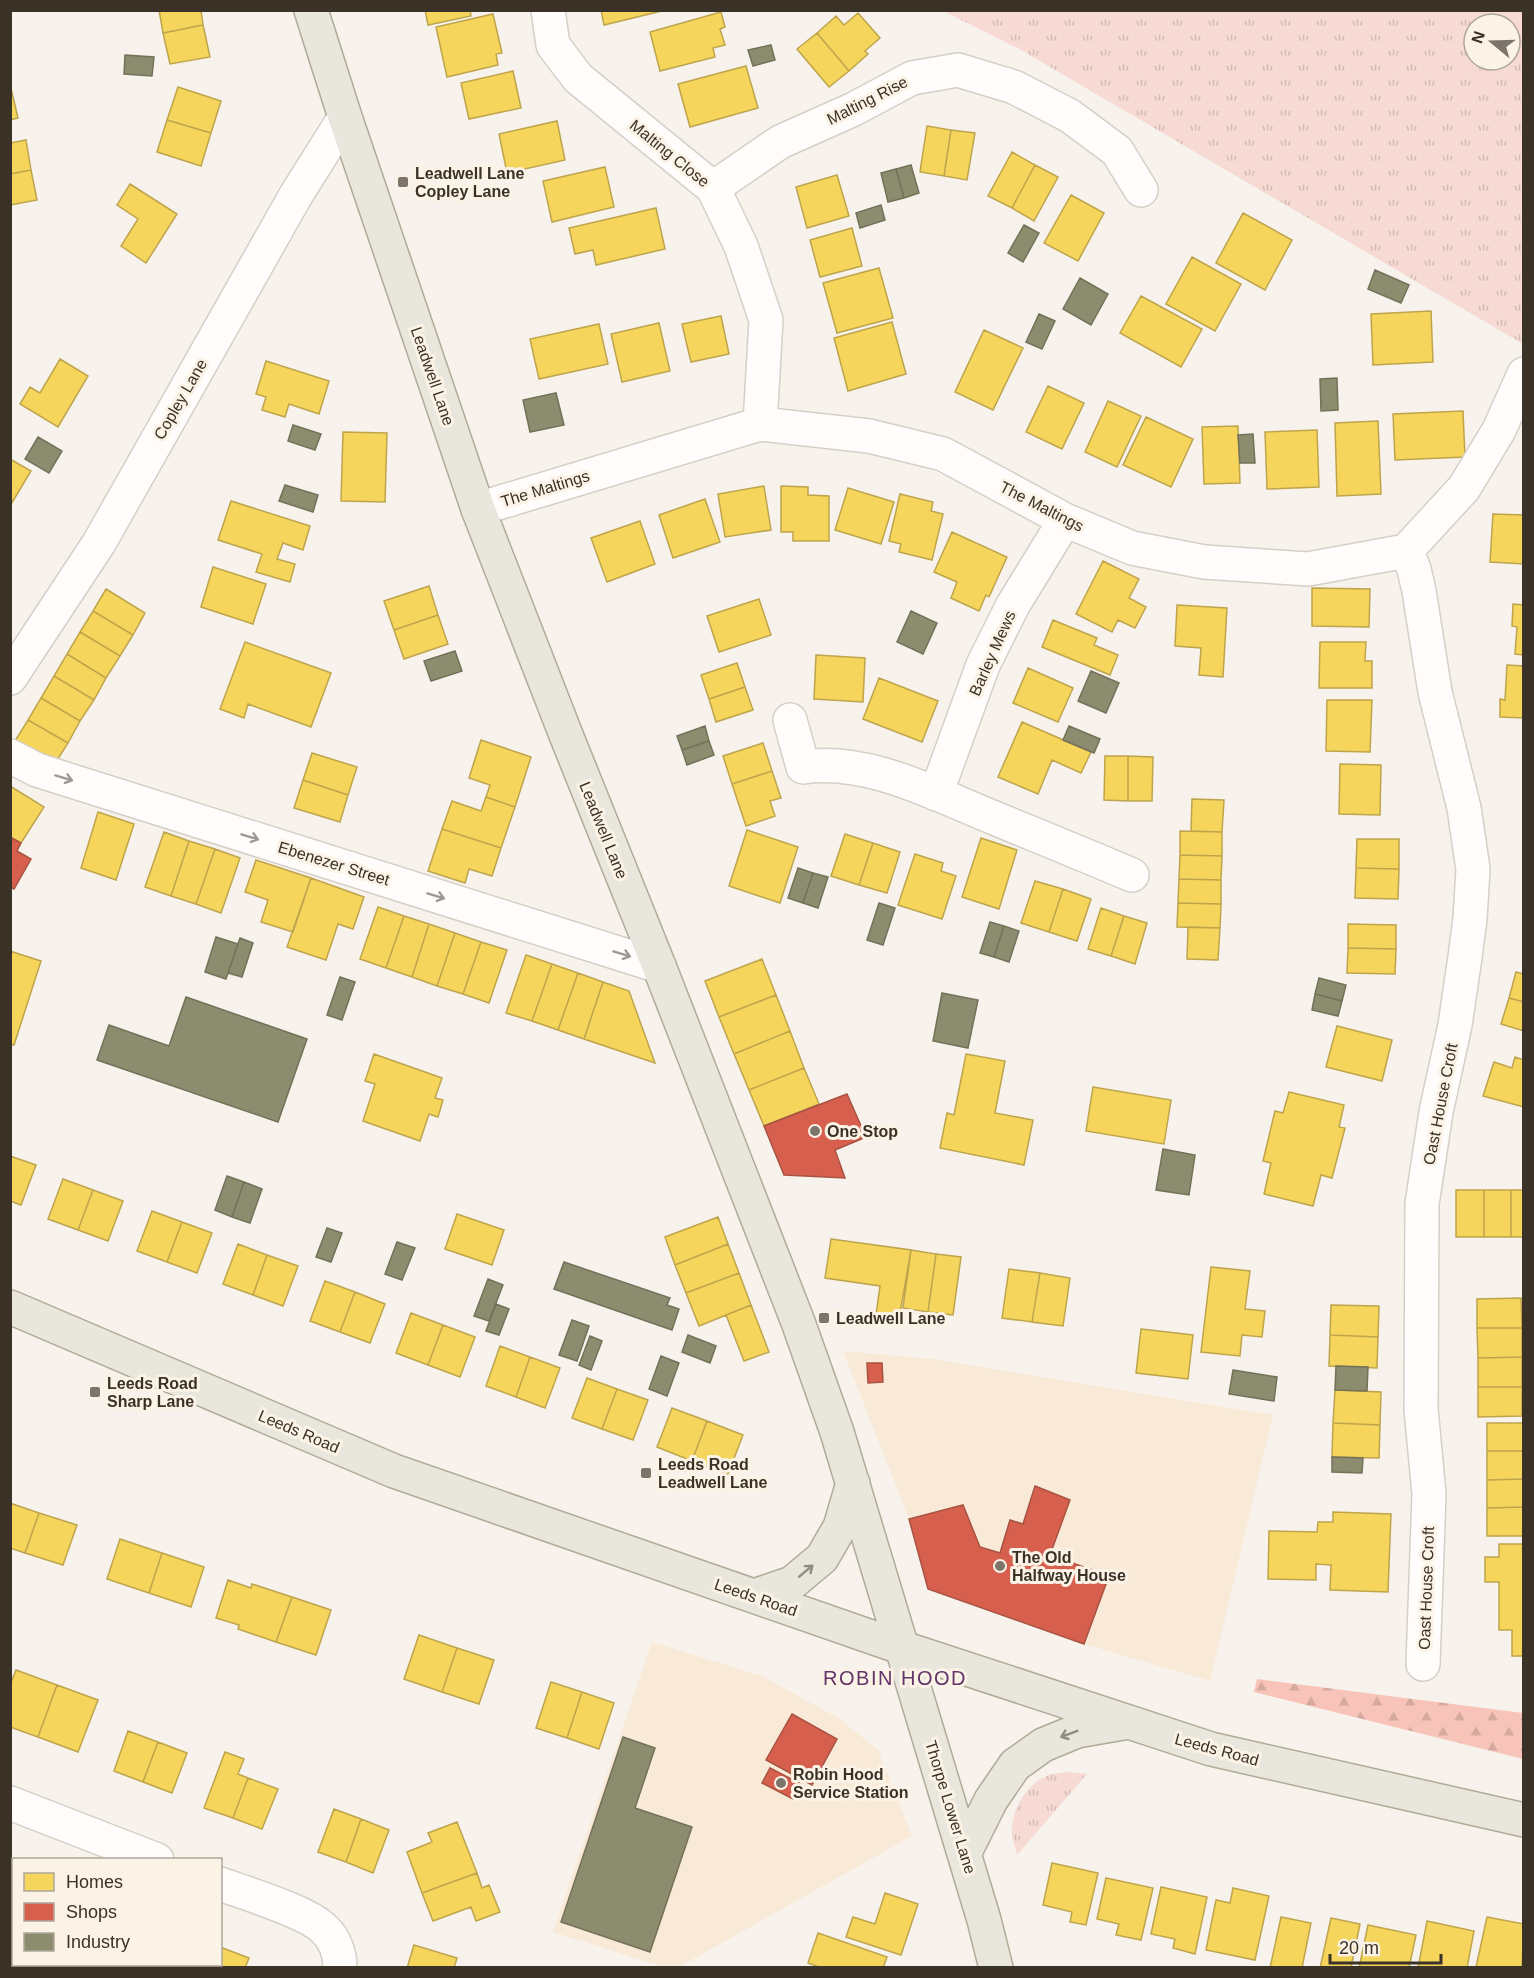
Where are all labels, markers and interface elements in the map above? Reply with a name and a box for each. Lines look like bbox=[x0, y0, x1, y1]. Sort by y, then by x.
north arrow bbox=[1462, 12, 1522, 72]
text: N bbox=[1468, 29, 1488, 46]
street label: Malting Rise bbox=[824, 73, 910, 128]
street label: Malting Close bbox=[627, 116, 713, 191]
place label: Leadwell Lane Copley Lane bbox=[415, 165, 524, 200]
marker: Leadwell Lane Copley Lane bbox=[396, 175, 410, 189]
street label: Leadwell Lane bbox=[408, 325, 457, 428]
street label: Copley Lane bbox=[151, 356, 210, 442]
street label: The Maltings bbox=[499, 467, 591, 510]
street label: The Maltings bbox=[997, 478, 1086, 535]
street label: Barley Mews bbox=[966, 608, 1019, 698]
one-way arrow bbox=[54, 774, 73, 785]
street label: Leadwell Lane bbox=[576, 779, 631, 881]
one-way arrow bbox=[240, 832, 259, 843]
street label: Ebenezer Street bbox=[276, 838, 392, 889]
one-way arrow bbox=[426, 891, 445, 902]
one-way arrow bbox=[612, 949, 631, 960]
street label: Oast House Croft bbox=[1420, 1041, 1461, 1166]
place label: One Stop bbox=[827, 1123, 898, 1140]
marker: One Stop bbox=[808, 1124, 822, 1138]
place label: Leadwell Lane bbox=[836, 1310, 945, 1327]
marker: Leadwell Lane bbox=[817, 1311, 831, 1325]
place label: Leeds Road Sharp Lane bbox=[107, 1375, 198, 1410]
marker: Leeds Road Sharp Lane bbox=[88, 1385, 102, 1399]
street label: Leeds Road bbox=[256, 1407, 342, 1456]
place label: Leeds Road Leadwell Lane bbox=[658, 1456, 767, 1491]
marker: Leeds Road Leadwell Lane bbox=[639, 1466, 653, 1480]
street label: Oast House Croft bbox=[1416, 1525, 1437, 1650]
place label: The Old Halfway House bbox=[1012, 1549, 1126, 1584]
marker: The Old Halfway House bbox=[993, 1559, 1007, 1573]
one-way arrow bbox=[798, 1565, 814, 1578]
street label: Leeds Road bbox=[712, 1575, 799, 1620]
district label: ROBIN HOOD bbox=[823, 1667, 967, 1689]
one-way arrow bbox=[1060, 1730, 1078, 1741]
street label: Leeds Road bbox=[1173, 1730, 1261, 1769]
street label: Thorpe Lower Lane bbox=[922, 1738, 979, 1876]
place label: Robin Hood Service Station bbox=[793, 1766, 909, 1801]
marker: Robin Hood Service Station bbox=[774, 1776, 788, 1790]
legend bbox=[12, 1858, 222, 1966]
text: Homes bbox=[66, 1872, 123, 1892]
text: Shops bbox=[66, 1902, 117, 1922]
scale bar bbox=[1330, 1927, 1441, 1965]
text: Industry bbox=[66, 1932, 130, 1952]
text: 20 m bbox=[1339, 1938, 1379, 1958]

